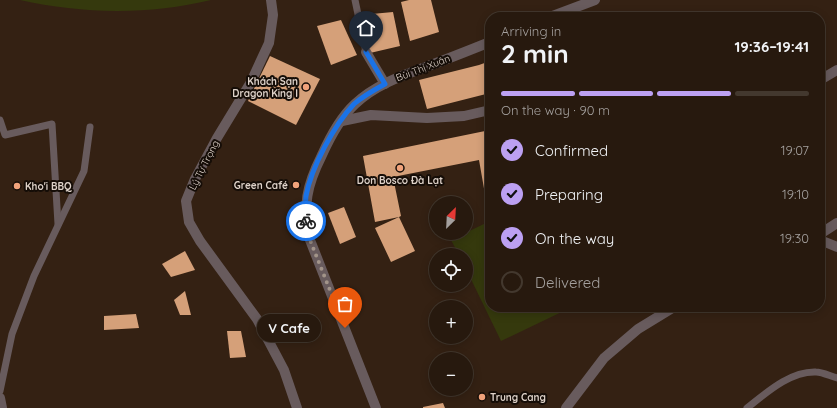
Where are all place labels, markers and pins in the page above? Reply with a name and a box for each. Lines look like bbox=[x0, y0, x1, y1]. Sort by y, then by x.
pin bbox=[349, 11, 383, 52]
place label: Khách Sạn Dragon King I bbox=[232, 75, 298, 100]
marker: Khách Sạn Dragon King I bbox=[301, 82, 311, 92]
marker: Don Bosco Đà Lạt bbox=[395, 163, 405, 173]
place label: Don Bosco Đà Lạt bbox=[357, 174, 443, 187]
place label: Green Café bbox=[234, 179, 288, 192]
place label: Kho'i BBQ bbox=[25, 180, 72, 193]
marker: Green Café bbox=[291, 180, 301, 190]
marker: Kho'i BBQ bbox=[12, 181, 22, 191]
pin bbox=[328, 287, 362, 328]
callout: V Cafe bbox=[257, 314, 321, 342]
place label: Trung Cang bbox=[490, 391, 546, 404]
marker: Trung Cang bbox=[477, 392, 487, 402]

